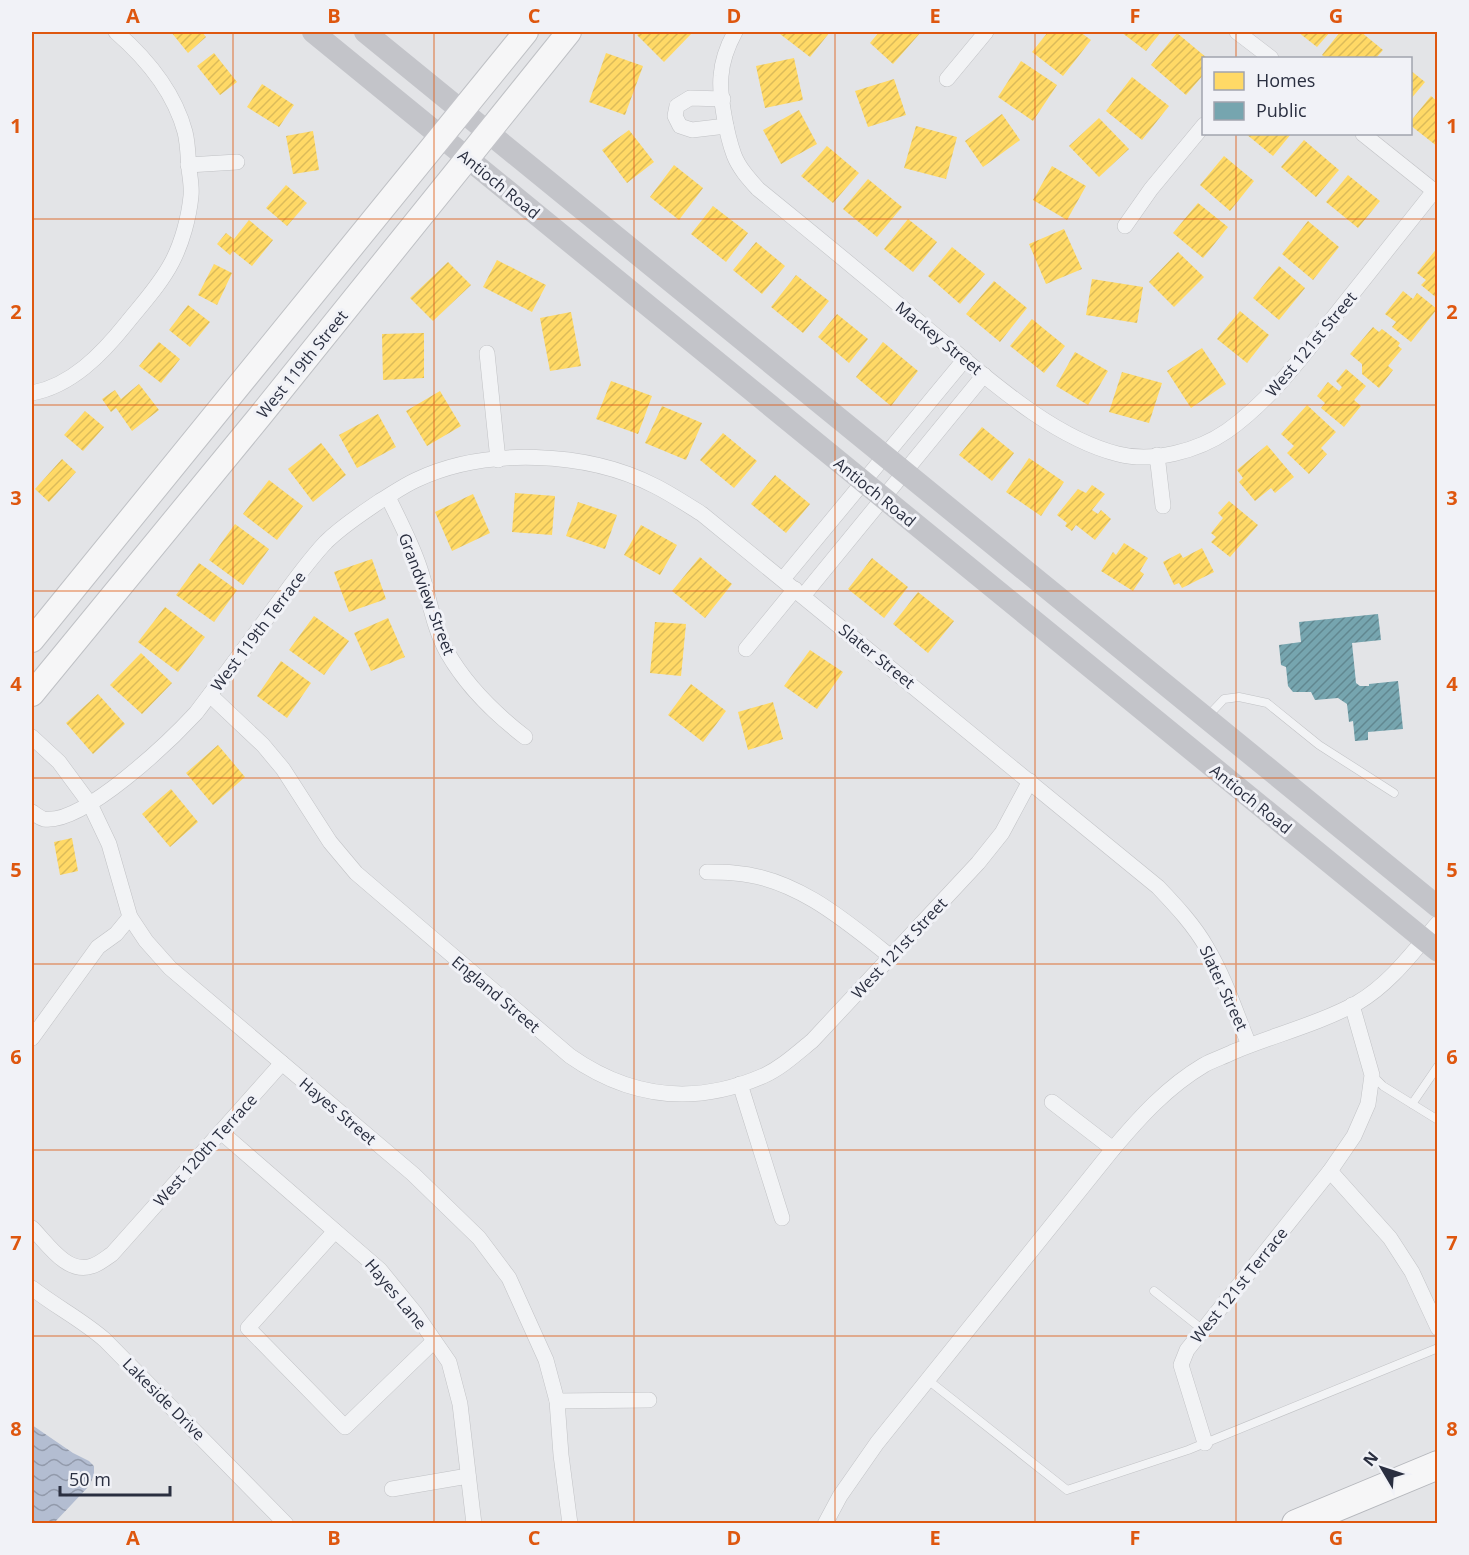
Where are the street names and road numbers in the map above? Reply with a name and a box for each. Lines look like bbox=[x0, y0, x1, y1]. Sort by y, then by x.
street label: Antioch Road bbox=[454, 144, 544, 224]
street label: West 121st Street bbox=[1261, 287, 1362, 401]
street label: Mackey Street bbox=[891, 296, 987, 380]
street label: West 119th Street bbox=[252, 305, 353, 423]
street label: Antioch Road bbox=[830, 452, 920, 532]
street label: Grandview Street bbox=[394, 530, 460, 658]
street label: West 119th Terrace bbox=[206, 567, 310, 695]
street label: Slater Street bbox=[834, 619, 920, 694]
street label: Antioch Road bbox=[1206, 759, 1296, 839]
street label: West 121st Street bbox=[846, 892, 952, 1003]
street label: Slater Street bbox=[1195, 942, 1253, 1035]
street label: England Street bbox=[447, 951, 545, 1038]
street label: Hayes Street bbox=[295, 1072, 381, 1150]
street label: West 120th Terrace bbox=[148, 1089, 262, 1211]
street label: West 121st Terrace bbox=[1186, 1223, 1292, 1347]
street label: Hayes Lane bbox=[360, 1254, 432, 1334]
street label: Lakeside Drive bbox=[118, 1353, 210, 1445]

